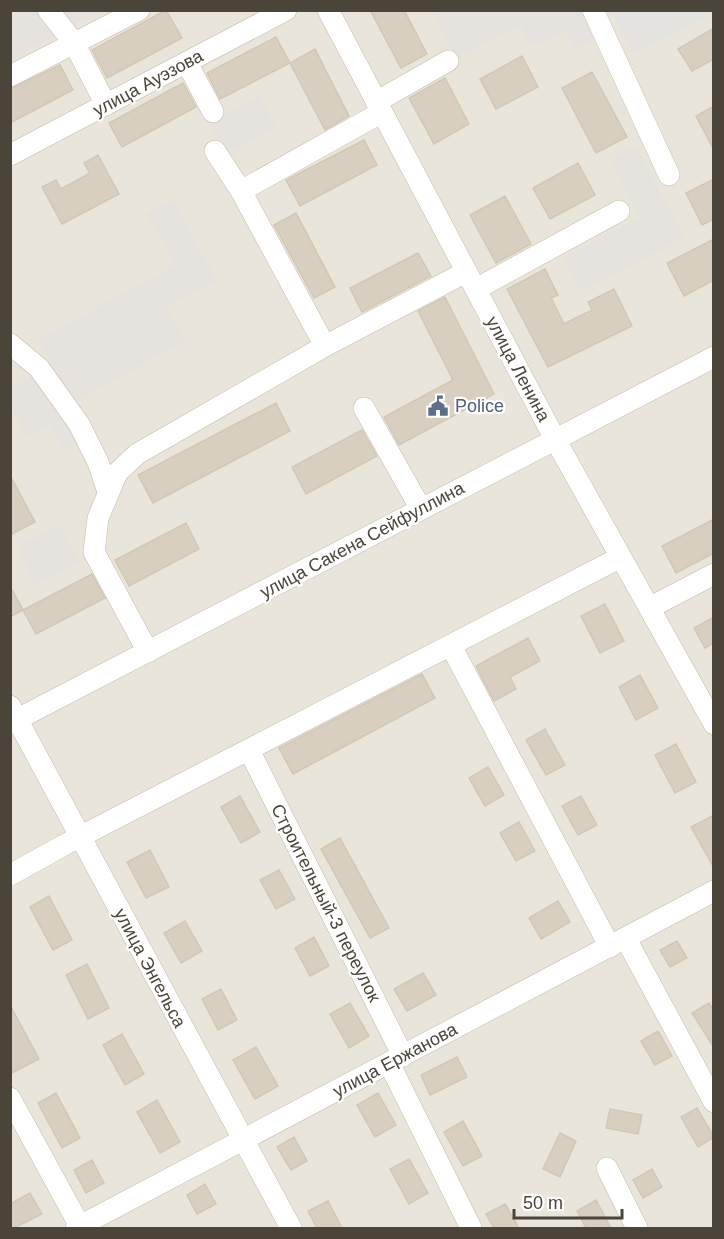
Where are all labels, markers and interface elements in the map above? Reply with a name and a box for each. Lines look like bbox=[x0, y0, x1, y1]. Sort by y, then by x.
street label: улица Ауэзова bbox=[90, 45, 207, 120]
street label: улица Ленина bbox=[482, 313, 555, 426]
public building icon: Police bbox=[426, 394, 450, 418]
place label: Police bbox=[455, 396, 504, 416]
street label: улица Сакена Сейфуллина bbox=[257, 477, 468, 602]
street label: Строительный-3 переулок bbox=[267, 801, 385, 1005]
street label: улица Энгельса bbox=[110, 905, 190, 1032]
street label: улица Ержанова bbox=[329, 1018, 461, 1101]
scale bar bbox=[514, 1182, 622, 1220]
text: 50 m bbox=[523, 1193, 563, 1213]

